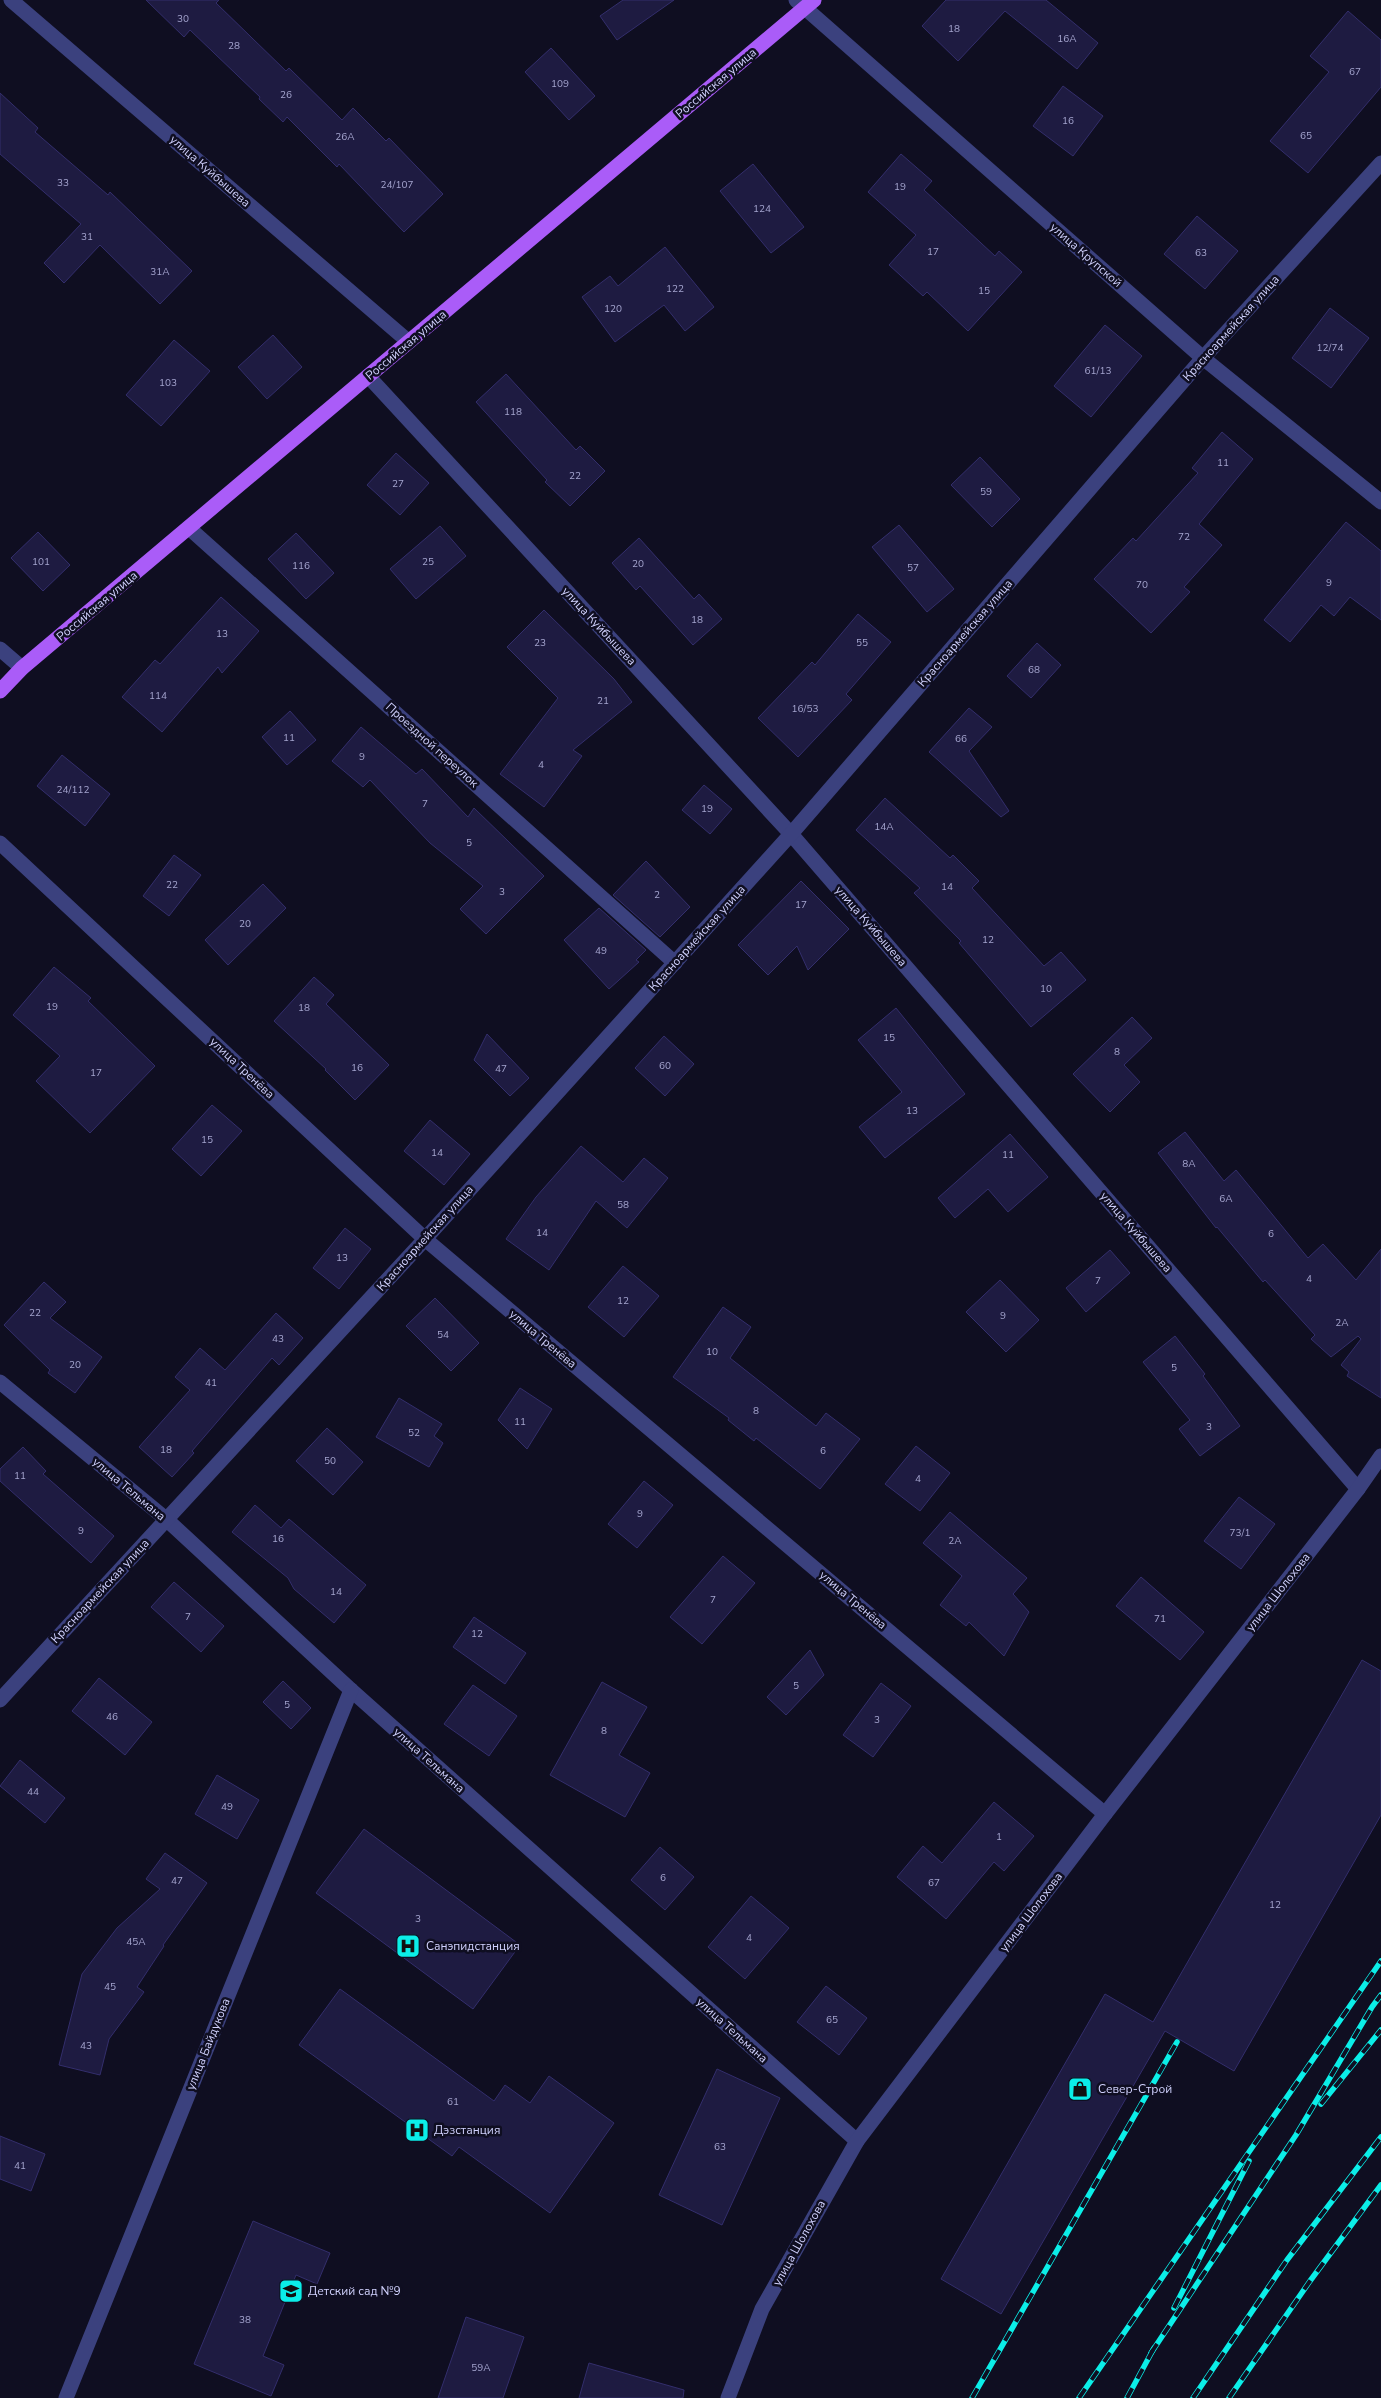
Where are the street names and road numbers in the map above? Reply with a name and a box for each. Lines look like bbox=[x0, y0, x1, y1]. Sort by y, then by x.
street label: Российская улица bbox=[672, 44, 760, 122]
street label: улица Куйбышева bbox=[166, 132, 254, 210]
street label: улица Крупской bbox=[1047, 219, 1125, 291]
street label: Красноармейская улица bbox=[1179, 272, 1283, 384]
street label: Российская улица bbox=[362, 306, 450, 384]
street label: Российская улица bbox=[53, 567, 141, 645]
street label: Красноармейская улица bbox=[914, 576, 1016, 690]
street label: улица Куйбышева bbox=[558, 583, 640, 669]
street label: Проездной переулок bbox=[382, 699, 482, 791]
street label: Красноармейская улица bbox=[645, 882, 749, 994]
street label: улица Куйбышева bbox=[832, 882, 910, 970]
street label: улица Тренёва bbox=[206, 1034, 278, 1102]
street label: Красноармейская улица bbox=[373, 1182, 477, 1294]
street label: улица Куйбышева bbox=[1097, 1188, 1175, 1276]
street label: улица Тренёва bbox=[506, 1306, 580, 1372]
street label: улица Тельмана bbox=[89, 1454, 169, 1524]
street label: Красноармейская улица bbox=[47, 1535, 153, 1647]
street label: улица Шолохова bbox=[1242, 1549, 1314, 1635]
street label: улица Тренёва bbox=[816, 1567, 890, 1633]
street label: улица Тельмана bbox=[390, 1724, 468, 1796]
street label: улица Шолохова bbox=[996, 1869, 1066, 1955]
street label: улица Тельмана bbox=[693, 1994, 771, 2066]
street label: улица Байдукова bbox=[182, 1996, 234, 2092]
street label: улица Шолохова bbox=[769, 2197, 829, 2289]

